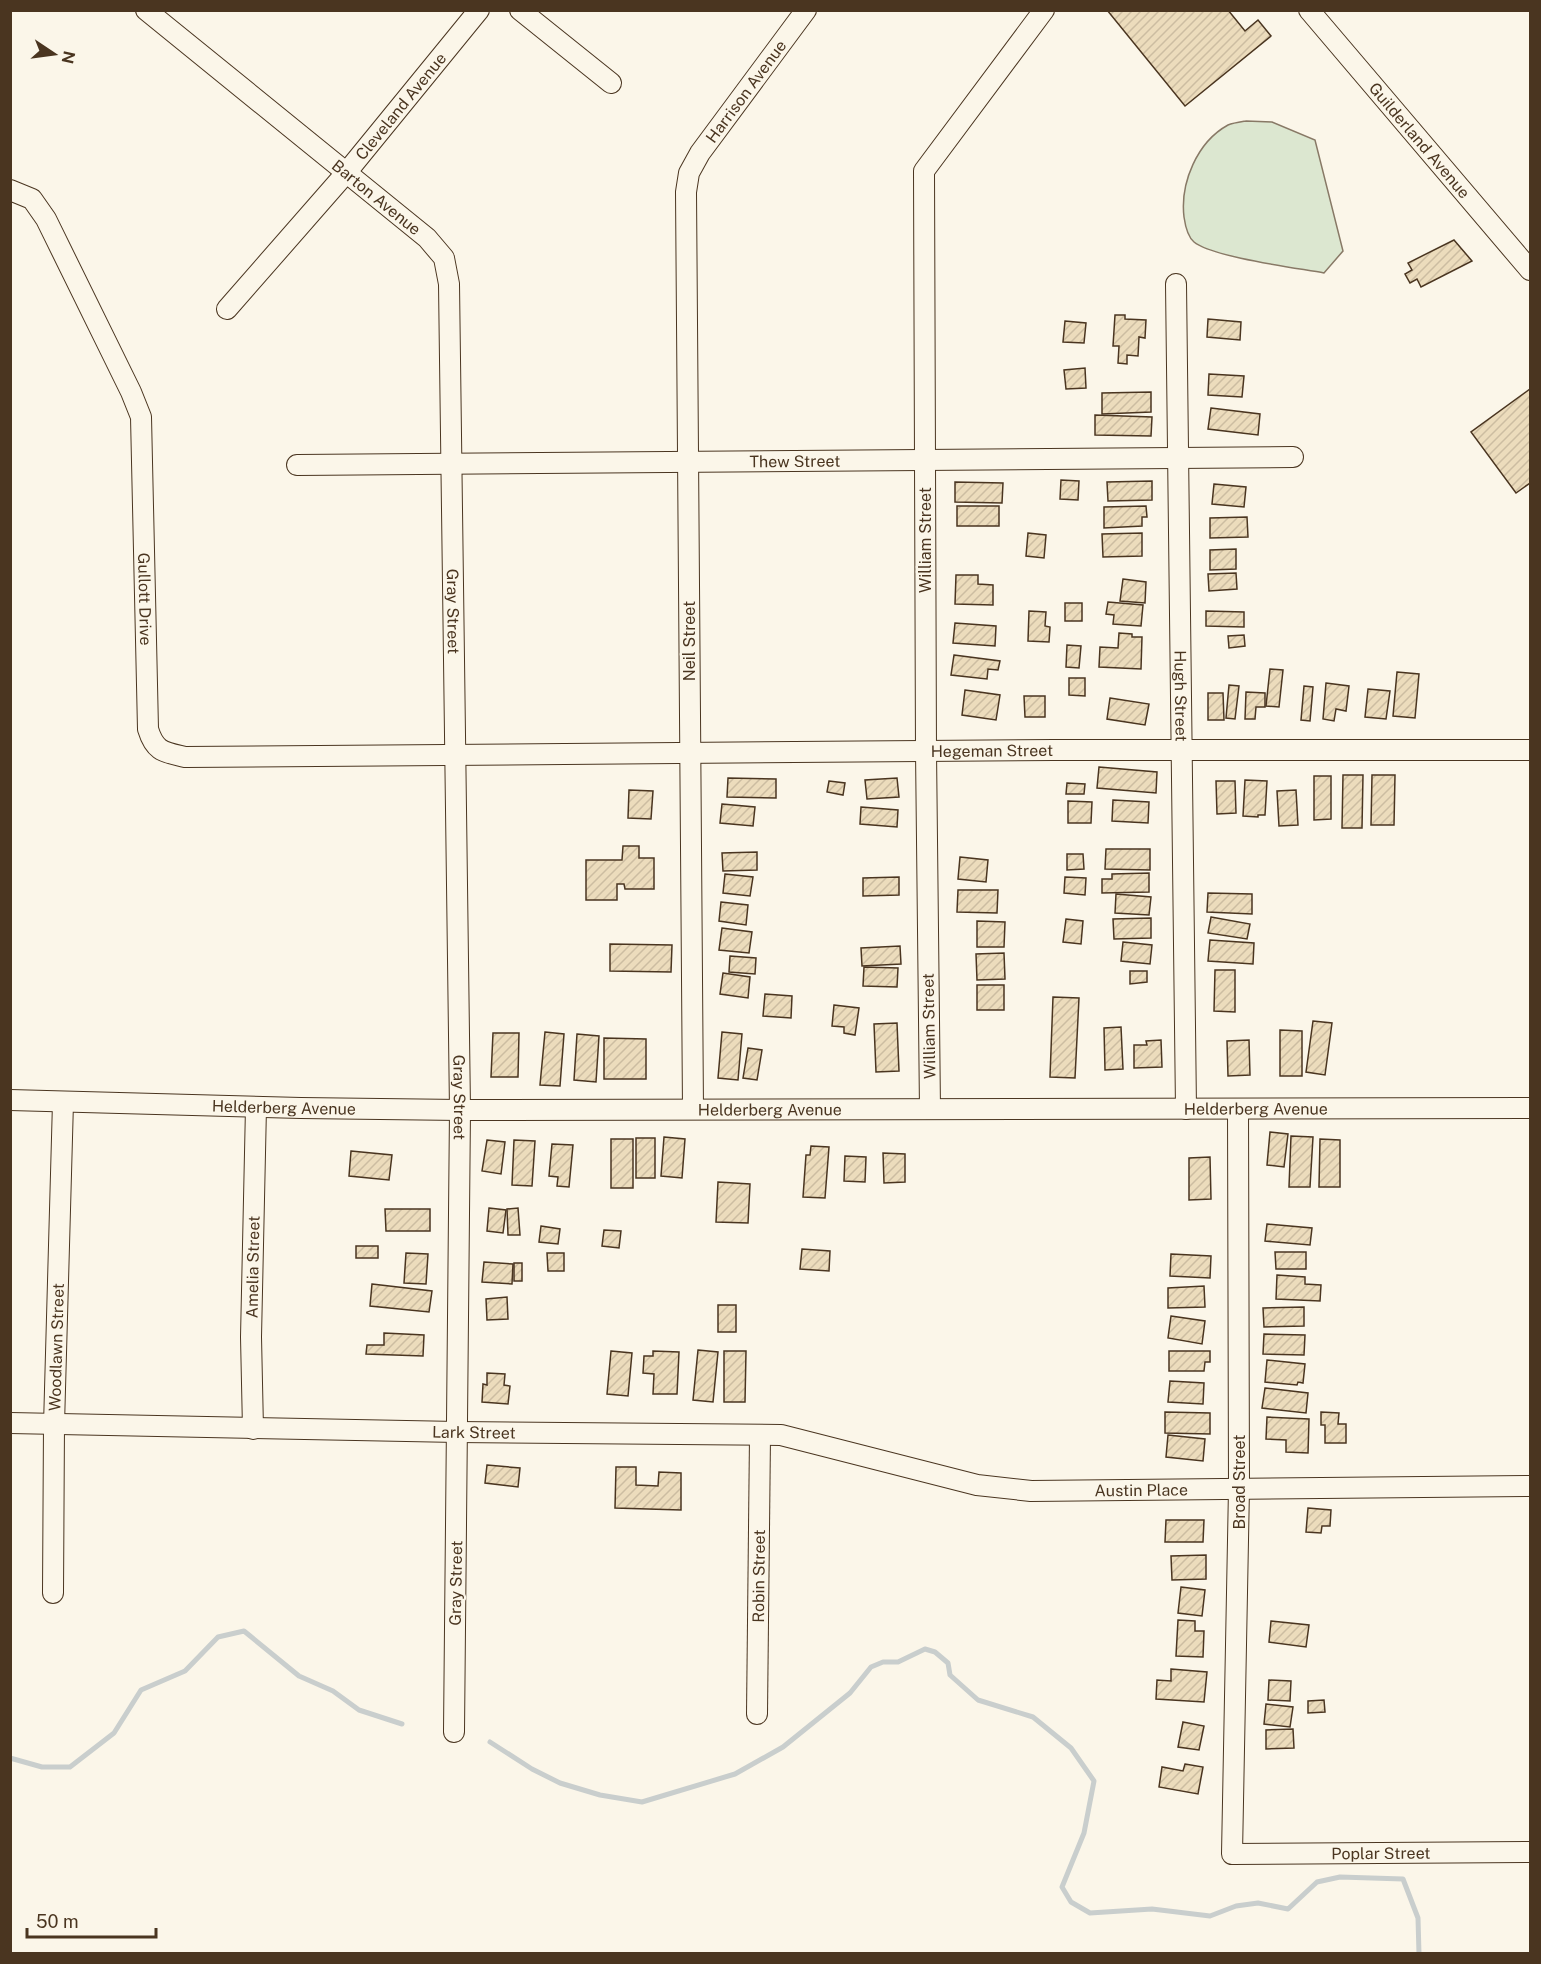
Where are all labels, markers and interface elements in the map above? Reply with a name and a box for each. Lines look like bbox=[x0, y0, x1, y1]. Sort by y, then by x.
north arrow bbox=[24, 24, 84, 84]
street label: Harrison Avenue bbox=[702, 36, 790, 146]
text: N bbox=[57, 49, 79, 65]
street label: Cleveland Avenue bbox=[351, 49, 450, 164]
street label: Guilderland Avenue bbox=[1365, 79, 1474, 202]
street label: Barton Avenue bbox=[328, 155, 425, 239]
street label: Thew Street bbox=[749, 451, 840, 471]
street label: William Street bbox=[916, 487, 935, 593]
street label: Gullott Drive bbox=[135, 552, 156, 646]
street label: Gray Street bbox=[443, 569, 463, 654]
street label: Neil Street bbox=[680, 601, 699, 681]
street label: Hugh Street bbox=[1171, 650, 1191, 742]
street label: Hegeman Street bbox=[931, 741, 1053, 760]
street label: William Street bbox=[919, 973, 939, 1079]
street label: Gray Street bbox=[450, 1054, 470, 1140]
street label: Helderberg Avenue bbox=[212, 1096, 356, 1118]
street label: Helderberg Avenue bbox=[1184, 1099, 1328, 1118]
street label: Helderberg Avenue bbox=[698, 1100, 842, 1119]
street label: Amelia Street bbox=[242, 1216, 263, 1319]
street label: Woodlawn Street bbox=[45, 1283, 67, 1411]
street label: Lark Street bbox=[432, 1422, 516, 1442]
street label: Broad Street bbox=[1230, 1435, 1249, 1529]
street label: Austin Place bbox=[1094, 1480, 1188, 1500]
street label: Robin Street bbox=[748, 1529, 768, 1623]
street label: Gray Street bbox=[446, 1540, 466, 1626]
street label: Poplar Street bbox=[1331, 1843, 1431, 1863]
scale bar bbox=[27, 1901, 156, 1939]
text: 50 m bbox=[36, 1911, 79, 1932]

